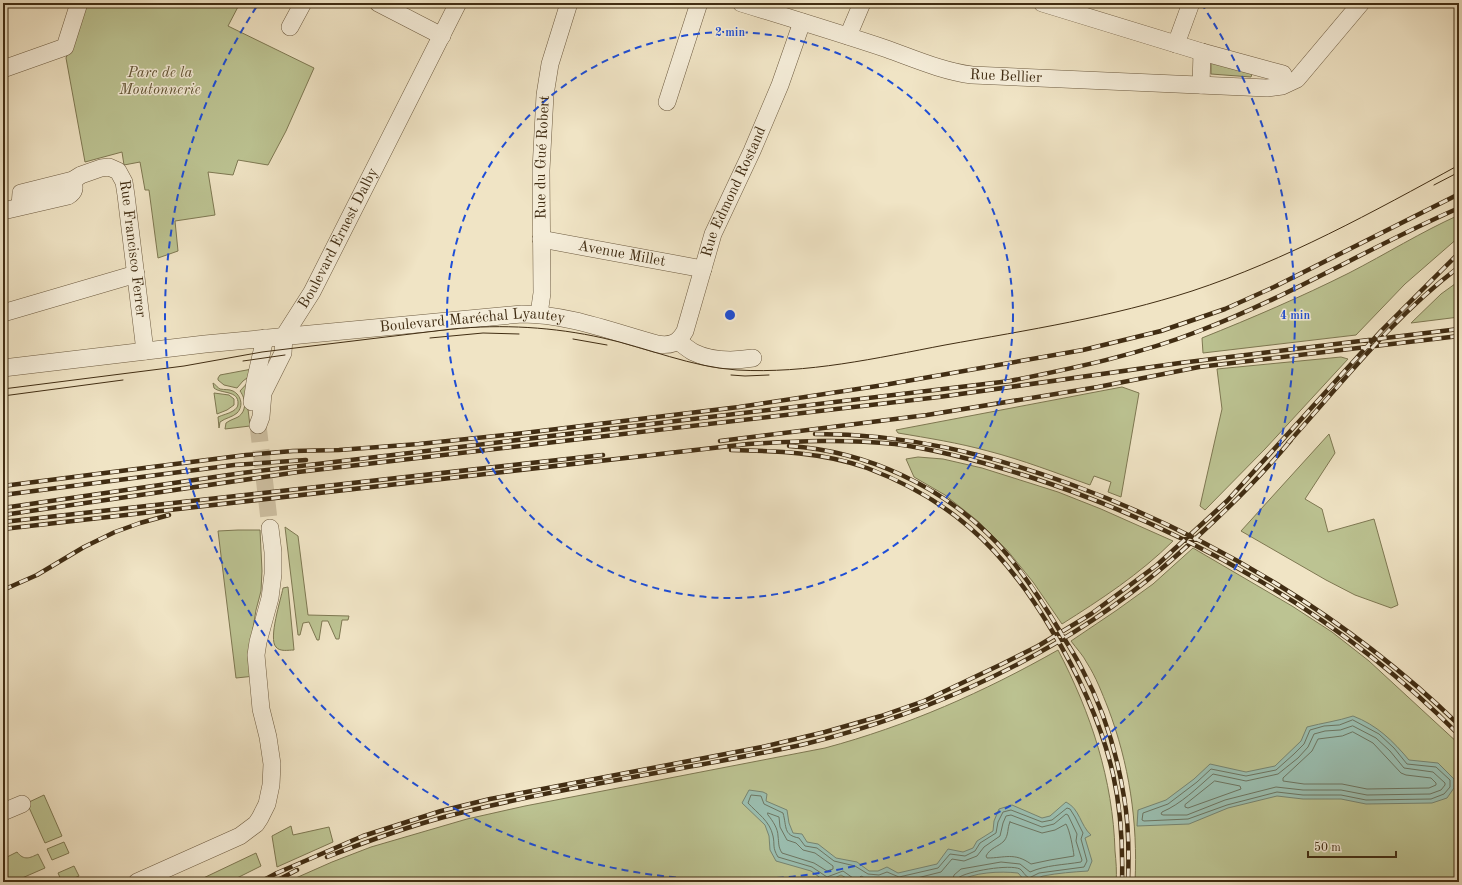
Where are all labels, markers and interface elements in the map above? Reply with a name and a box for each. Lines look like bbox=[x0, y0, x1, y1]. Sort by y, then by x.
text: 2 min bbox=[715, 27, 745, 39]
park label: Parc de la Moutonnerie bbox=[118, 66, 201, 98]
street label: Rue Bellier bbox=[969, 67, 1042, 86]
street label: Rue du Gué Robert bbox=[533, 95, 552, 219]
street label: Rue Edmond Rostand bbox=[699, 124, 769, 259]
street label: Boulevard Ernest Dalby bbox=[296, 165, 381, 311]
street label: Rue Francisco Ferrer bbox=[116, 179, 148, 318]
street label: Avenue Millet bbox=[577, 238, 667, 269]
street label: Boulevard Maréchal Lyautey bbox=[379, 306, 566, 335]
centre of rings bbox=[723, 308, 737, 322]
text: 4 min bbox=[1280, 310, 1310, 322]
scale bar bbox=[1308, 833, 1396, 859]
text: 50 m bbox=[1314, 841, 1341, 854]

